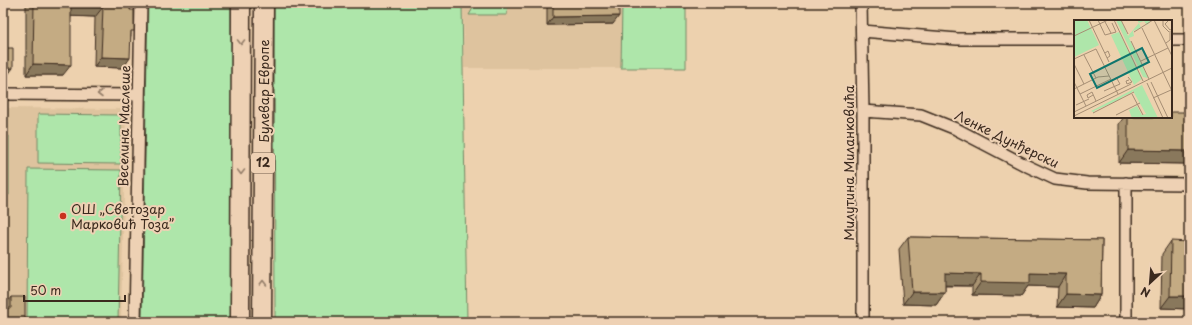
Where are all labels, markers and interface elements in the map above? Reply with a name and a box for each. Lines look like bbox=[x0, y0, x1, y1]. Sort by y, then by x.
inset map bbox=[1074, 20, 1172, 118]
one-way arrow bbox=[237, 39, 245, 45]
street label: Булевар Европе bbox=[254, 39, 273, 143]
street label: Веселина Маслеше bbox=[113, 65, 134, 187]
street label: Милутина Миланковића bbox=[839, 84, 858, 241]
one-way arrow bbox=[97, 90, 103, 98]
street label: Ленке Дунђерски bbox=[952, 105, 1062, 172]
road number: 12 bbox=[251, 153, 275, 173]
one-way arrow bbox=[237, 169, 245, 175]
place label: ОШ „Светозар Марковић Тоза” bbox=[71, 199, 174, 233]
marker: ОШ „Светозар Марковић Тоза” bbox=[58, 211, 68, 221]
north arrow bbox=[1130, 263, 1170, 303]
scale bar bbox=[24, 277, 125, 303]
one-way arrow bbox=[259, 280, 267, 286]
text: 50 m bbox=[30, 281, 61, 299]
text: N bbox=[1137, 283, 1153, 302]

